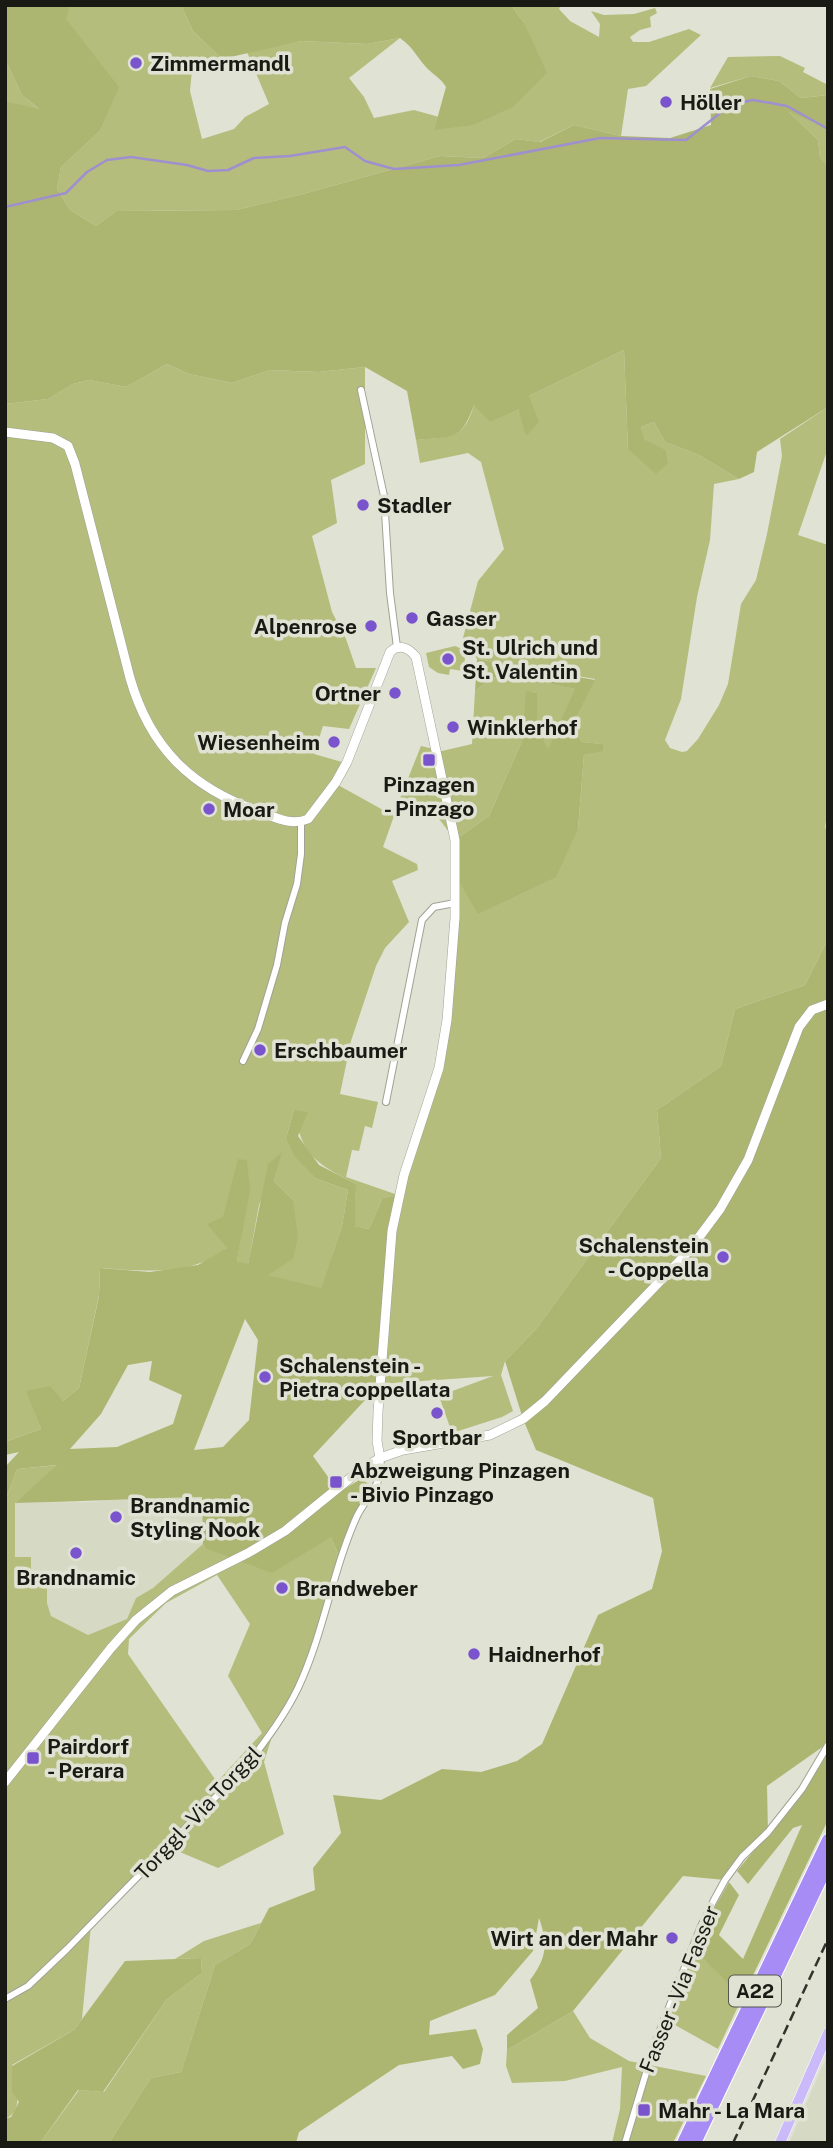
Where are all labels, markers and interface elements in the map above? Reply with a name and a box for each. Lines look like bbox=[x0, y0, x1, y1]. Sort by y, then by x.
place label: Zimmermandl bbox=[150, 51, 291, 76]
marker: Zimmermandl bbox=[128, 55, 144, 71]
place label: Höller bbox=[680, 90, 742, 115]
marker: Höller bbox=[658, 94, 674, 110]
place label: Stadler bbox=[377, 493, 452, 518]
marker: Stadler bbox=[355, 497, 371, 513]
place label: Gasser bbox=[426, 606, 497, 631]
marker: Gasser bbox=[404, 610, 420, 626]
place label: Alpenrose bbox=[254, 614, 357, 639]
marker: Alpenrose bbox=[363, 618, 379, 634]
place label: St. Ulrich und St. Valentin bbox=[462, 635, 598, 684]
marker: St. Ulrich und St. Valentin bbox=[440, 651, 456, 667]
place label: Ortner bbox=[315, 681, 381, 706]
marker: Ortner bbox=[387, 685, 403, 701]
place label: Winklerhof bbox=[467, 715, 577, 740]
marker: Winklerhof bbox=[445, 719, 461, 735]
place label: Wiesenheim bbox=[197, 730, 320, 755]
marker: Wiesenheim bbox=[326, 734, 342, 750]
marker: Pinzagen - Pinzago bbox=[421, 752, 437, 768]
place label: Pinzagen - Pinzago bbox=[383, 772, 475, 821]
place label: Moar bbox=[223, 797, 275, 822]
marker: Moar bbox=[201, 801, 217, 817]
place label: Erschbaumer bbox=[274, 1038, 408, 1063]
marker: Erschbaumer bbox=[252, 1042, 268, 1058]
place label: Schalenstein - Coppella bbox=[579, 1233, 709, 1282]
marker: Schalenstein - Coppella bbox=[715, 1249, 731, 1265]
place label: Schalenstein - Pietra coppellata bbox=[279, 1353, 450, 1402]
marker: Schalenstein - Pietra coppellata bbox=[257, 1369, 273, 1385]
marker: Sportbar bbox=[429, 1405, 445, 1421]
place label: Sportbar bbox=[392, 1425, 482, 1450]
place label: Abzweigung Pinzagen - Bivio Pinzago bbox=[350, 1458, 570, 1507]
marker: Abzweigung Pinzagen - Bivio Pinzago bbox=[328, 1474, 344, 1490]
place label: Brandnamic Styling Nook bbox=[130, 1493, 260, 1542]
marker: Brandnamic Styling Nook bbox=[108, 1509, 124, 1525]
marker: Brandnamic bbox=[68, 1545, 84, 1561]
place label: Brandnamic bbox=[16, 1565, 136, 1590]
place label: Brandweber bbox=[296, 1576, 418, 1601]
marker: Brandweber bbox=[274, 1580, 290, 1596]
place label: Haidnerhof bbox=[488, 1642, 600, 1667]
marker: Haidnerhof bbox=[466, 1646, 482, 1662]
place label: Pairdorf - Perara bbox=[47, 1734, 129, 1783]
street label: Torggl - Via Torggl bbox=[130, 1741, 266, 1885]
marker: Pairdorf - Perara bbox=[25, 1750, 41, 1766]
street label: Fasser - Via Fasser bbox=[634, 1902, 724, 2076]
place label: Wirt an der Mahr bbox=[490, 1926, 658, 1951]
marker: Wirt an der Mahr bbox=[664, 1930, 680, 1946]
road number: A22 bbox=[729, 1976, 781, 2007]
place label: Mahr - La Mara bbox=[658, 2098, 805, 2123]
marker: Mahr - La Mara bbox=[636, 2102, 652, 2118]

